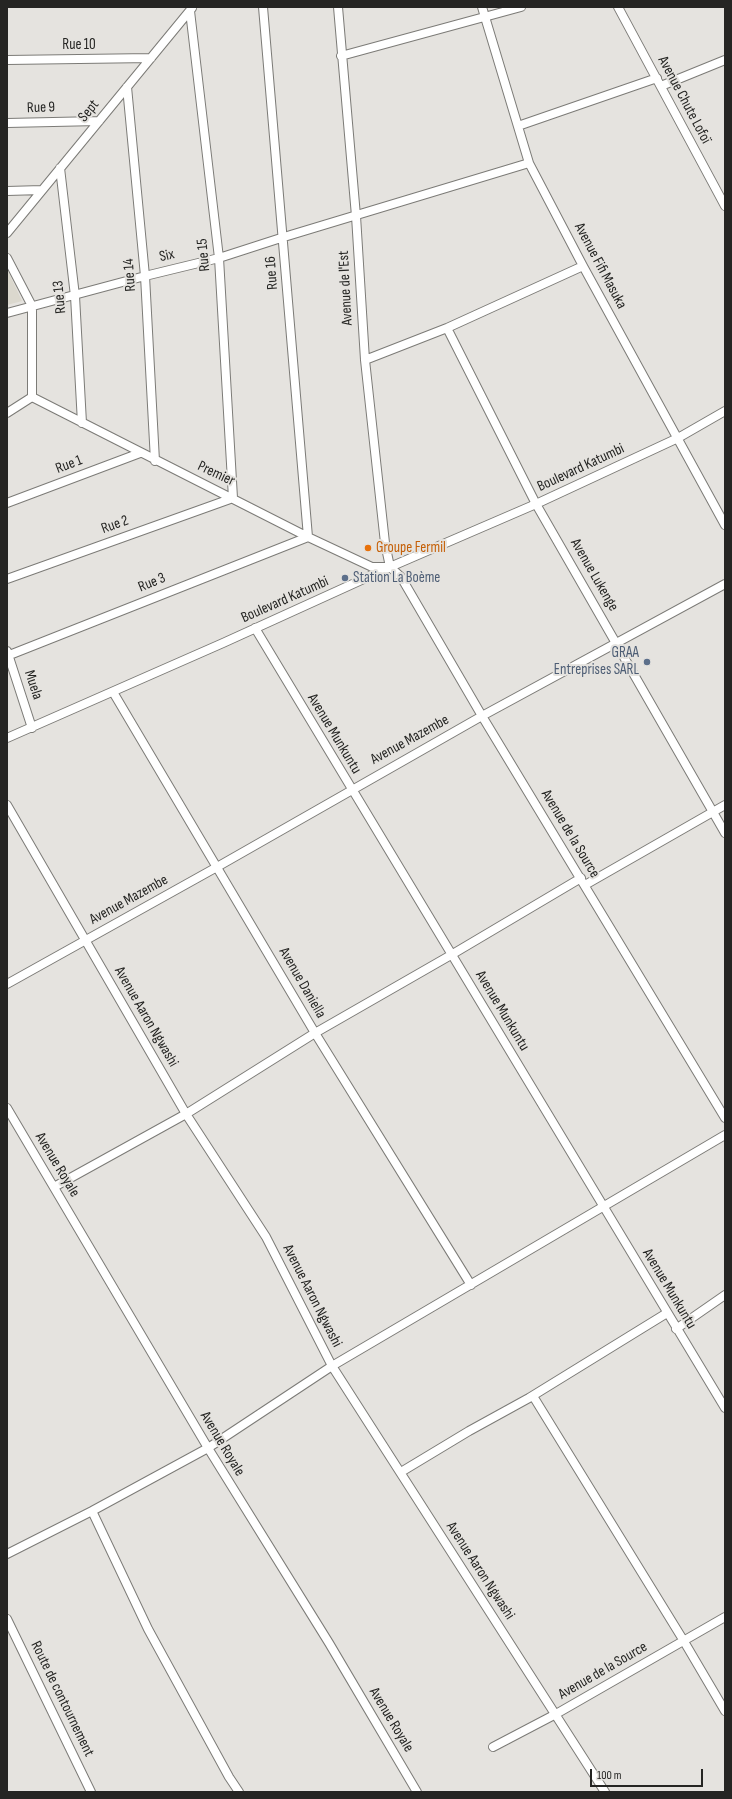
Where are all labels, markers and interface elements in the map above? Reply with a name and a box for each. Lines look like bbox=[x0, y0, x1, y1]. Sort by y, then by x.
street label: Rue 10 bbox=[62, 36, 96, 54]
street label: Avenue Chute Lofoï bbox=[653, 53, 715, 147]
street label: Sept bbox=[75, 96, 103, 126]
street label: Rue 9 bbox=[27, 99, 55, 117]
street label: Avenue Fifi Masuka bbox=[570, 220, 630, 312]
street label: Rue 15 bbox=[194, 238, 214, 272]
street label: Six bbox=[158, 246, 176, 266]
street label: Avenue de l'Est bbox=[335, 250, 357, 326]
street label: Rue 16 bbox=[262, 256, 282, 290]
street label: Rue 14 bbox=[120, 258, 140, 292]
street label: Rue 13 bbox=[50, 280, 70, 314]
street label: Boulevard Katumbi bbox=[535, 440, 627, 496]
street label: Rue 1 bbox=[53, 452, 85, 478]
street label: Premier bbox=[194, 458, 238, 490]
street label: Rue 2 bbox=[99, 512, 131, 538]
street label: Avenue Lukenge bbox=[566, 536, 622, 614]
place label: Groupe Fermil bbox=[376, 539, 446, 557]
marker: Groupe Fermil bbox=[363, 543, 373, 553]
street label: Rue 3 bbox=[136, 569, 168, 597]
place label: Station La Boème bbox=[353, 569, 440, 587]
street label: Boulevard Katumbi bbox=[238, 573, 332, 627]
marker: Station La Boème bbox=[340, 573, 350, 583]
place label: GRAA Entreprises SARL bbox=[554, 644, 639, 679]
marker: GRAA Entreprises SARL bbox=[642, 657, 652, 667]
street label: Muela bbox=[20, 668, 46, 702]
street label: Avenue Munkuntu bbox=[303, 691, 365, 777]
street label: Avenue Mazembe bbox=[368, 711, 452, 769]
street label: Avenue de la Source bbox=[537, 787, 603, 881]
street label: Avenue Mazembe bbox=[87, 871, 171, 929]
street label: Avenue Daniella bbox=[275, 944, 329, 1022]
street label: Avenue Aaron Ngwashi bbox=[110, 964, 182, 1070]
street label: Avenue Munkuntu bbox=[471, 968, 533, 1054]
street label: Avenue Royale bbox=[31, 1129, 83, 1201]
street label: Avenue Aaron Ngwashi bbox=[278, 1242, 346, 1350]
street label: Avenue Munkuntu bbox=[638, 1246, 700, 1332]
street label: Avenue Royale bbox=[196, 1408, 248, 1480]
street label: Avenue Aaron Ngwashi bbox=[442, 1519, 518, 1623]
street label: Route de contournement bbox=[26, 1638, 98, 1760]
street label: Avenue de la Source bbox=[555, 1638, 651, 1704]
street label: Avenue Royale bbox=[365, 1684, 417, 1756]
scale bar bbox=[592, 1761, 705, 1787]
text: 100 m bbox=[597, 1768, 622, 1783]

